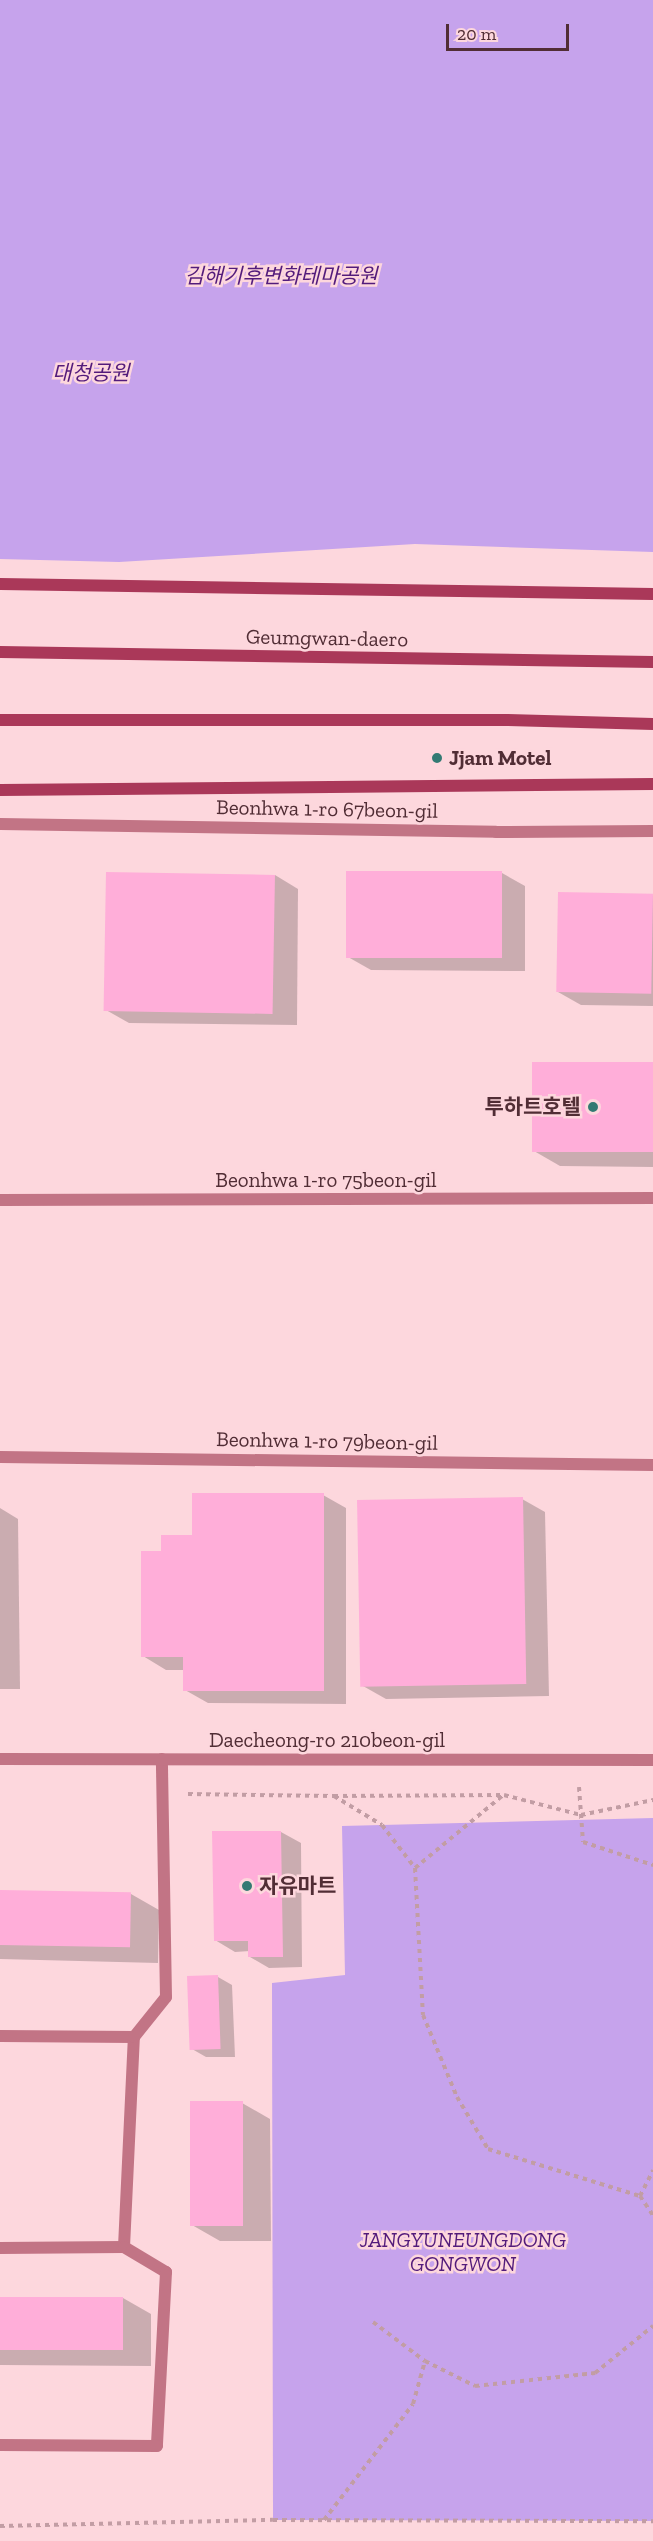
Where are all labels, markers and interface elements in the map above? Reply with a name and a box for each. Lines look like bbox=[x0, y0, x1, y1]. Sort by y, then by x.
scale bar bbox=[449, 12, 572, 50]
text: 20 m bbox=[457, 23, 496, 45]
park label: 김해기후변화테마공원 bbox=[184, 263, 378, 289]
park label: 대청공원 bbox=[52, 360, 130, 386]
street label: Geumgwan-daero bbox=[246, 624, 408, 652]
place label: Jjam Motel bbox=[449, 745, 551, 771]
marker: Jjam Motel bbox=[430, 751, 444, 765]
street label: Beonhwa 1-ro 67beon-gil bbox=[216, 794, 438, 824]
place label: 투하트호텔 bbox=[484, 1094, 581, 1120]
marker: 투하트호텔 bbox=[586, 1100, 600, 1114]
street label: Beonhwa 1-ro 75beon-gil bbox=[215, 1167, 437, 1193]
street label: Beonhwa 1-ro 79beon-gil bbox=[216, 1426, 438, 1456]
street label: Daecheong-ro 210beon-gil bbox=[209, 1727, 445, 1753]
place label: 자유마트 bbox=[259, 1873, 336, 1899]
marker: 자유마트 bbox=[240, 1879, 254, 1893]
park label: JANGYUNEUNGDONG GONGWON bbox=[360, 2227, 566, 2277]

